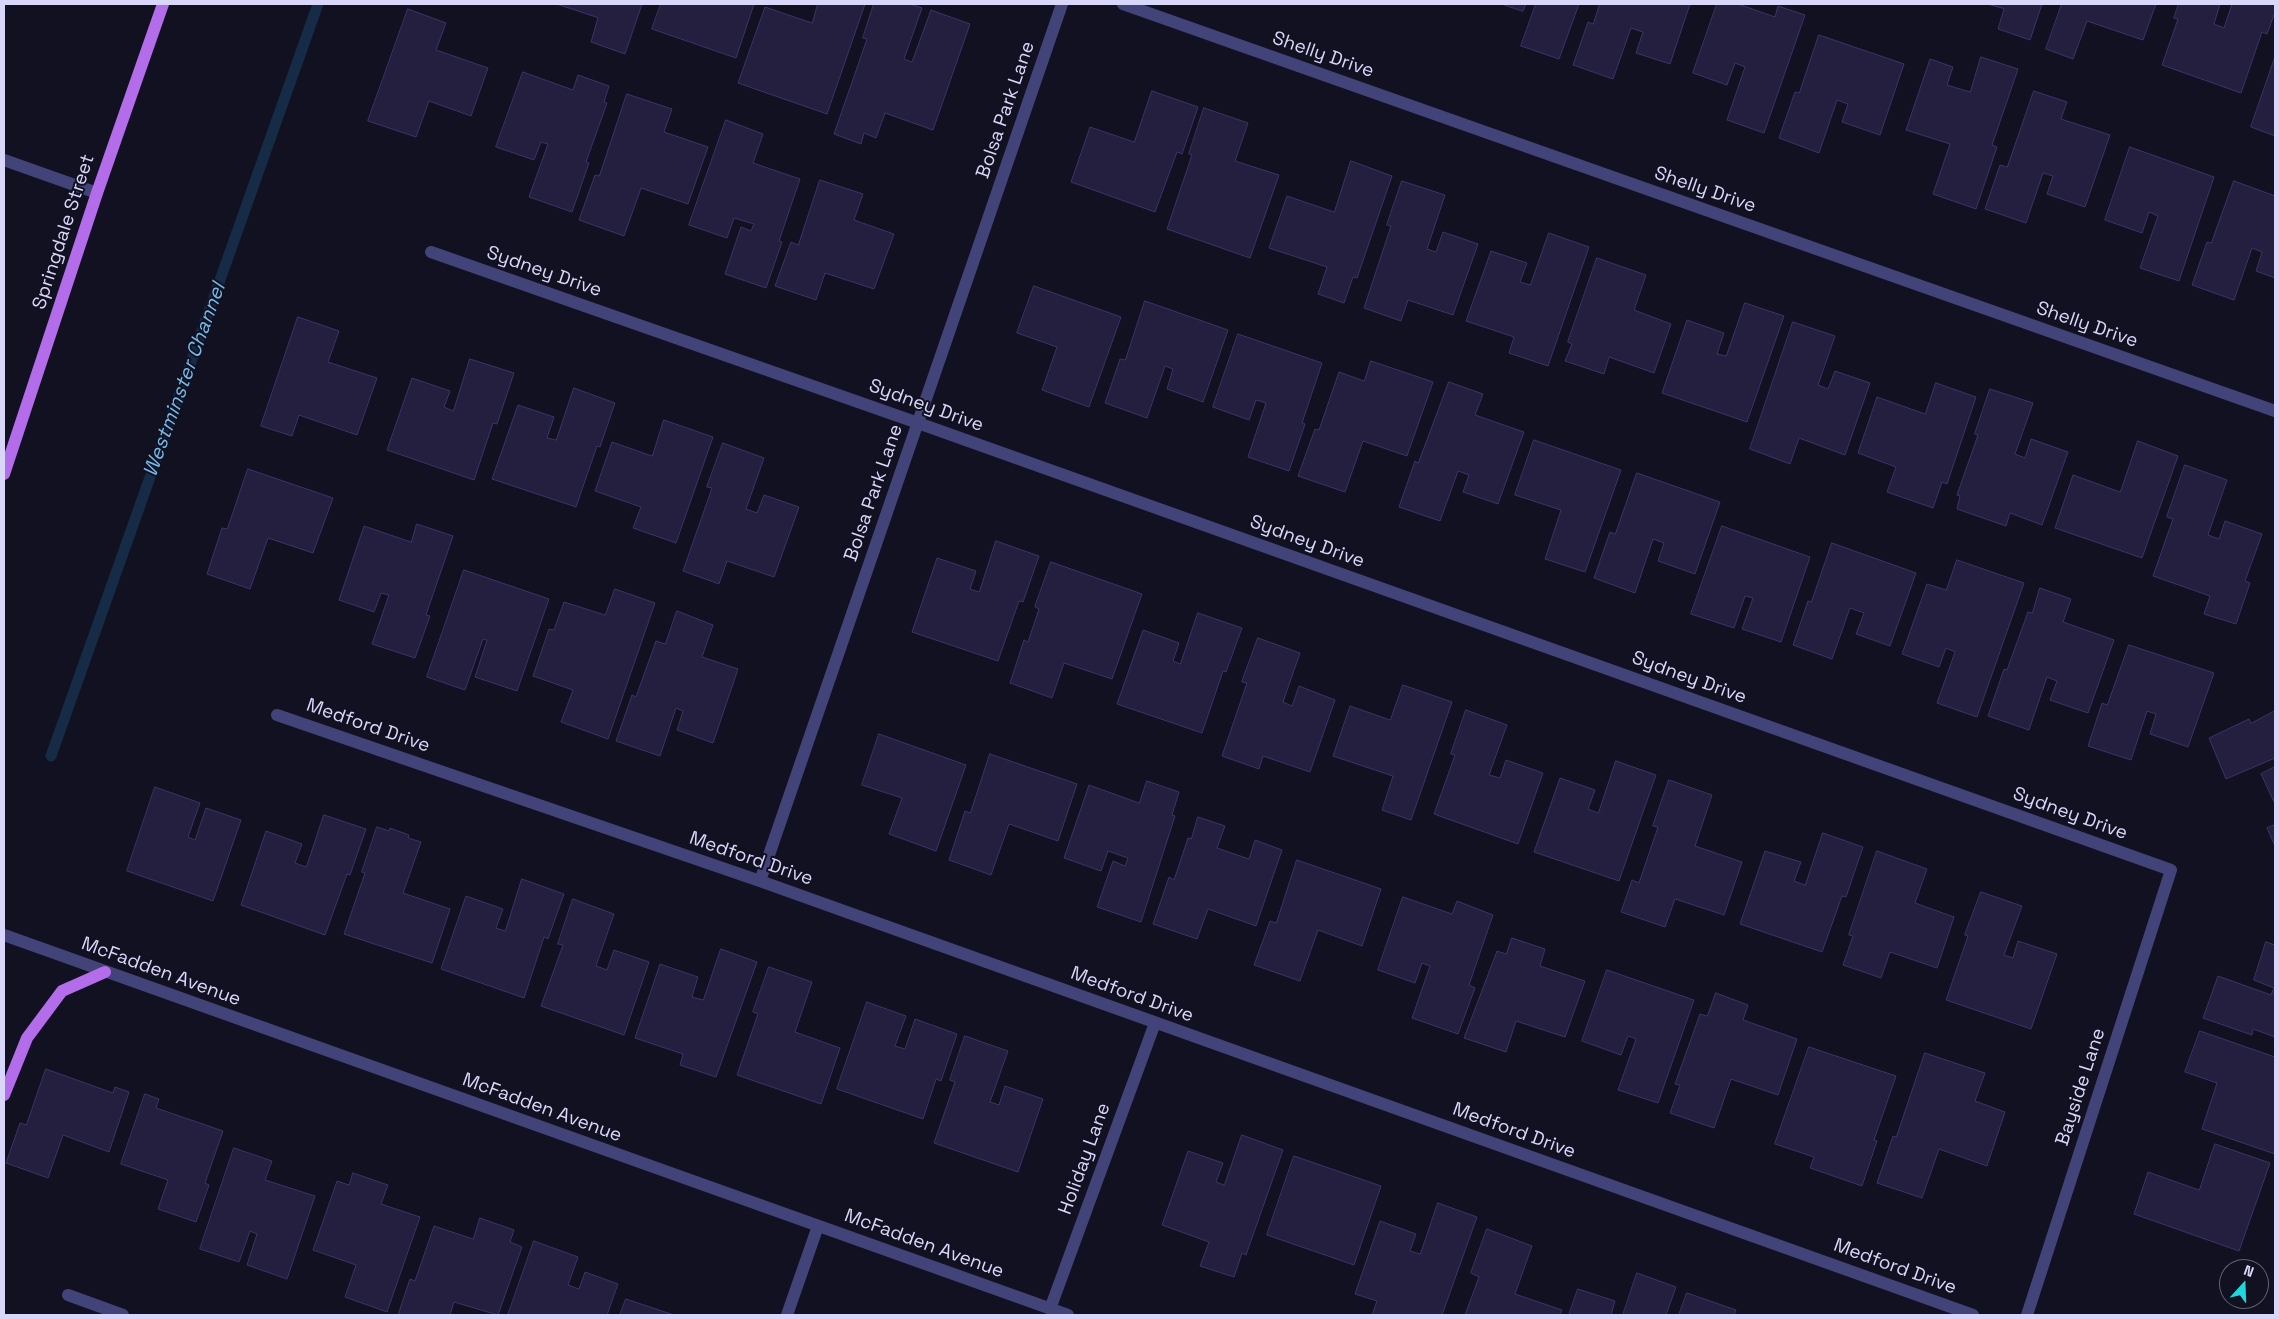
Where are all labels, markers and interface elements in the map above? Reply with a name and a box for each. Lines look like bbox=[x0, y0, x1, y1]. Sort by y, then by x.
street label: Shelly Drive bbox=[1269, 27, 1377, 83]
street label: Bolsa Park Lane bbox=[972, 39, 1040, 181]
street label: Springdale Street bbox=[28, 152, 100, 312]
street label: Shelly Drive bbox=[1651, 162, 1759, 218]
street label: Sydney Drive bbox=[483, 242, 605, 302]
water label: Westminster Channel bbox=[139, 280, 231, 480]
street label: Shelly Drive bbox=[2033, 297, 2141, 353]
street label: Sydney Drive bbox=[866, 375, 986, 437]
street label: Bolsa Park Lane bbox=[840, 422, 908, 564]
street label: Sydney Drive bbox=[1247, 511, 1367, 573]
street label: Sydney Drive bbox=[1629, 647, 1749, 709]
street label: Medford Drive bbox=[303, 694, 433, 758]
street label: Sydney Drive bbox=[2010, 783, 2130, 845]
street label: Medford Drive bbox=[686, 827, 816, 891]
street label: McFadden Avenue bbox=[78, 933, 244, 1011]
street label: Medford Drive bbox=[1067, 962, 1197, 1028]
street label: Bayside Lane bbox=[2051, 1025, 2111, 1149]
street label: McFadden Avenue bbox=[459, 1069, 625, 1147]
street label: Medford Drive bbox=[1449, 1098, 1579, 1164]
street label: Holiday Lane bbox=[1054, 1100, 1116, 1218]
street label: McFadden Avenue bbox=[841, 1205, 1007, 1283]
street label: Medford Drive bbox=[1830, 1234, 1960, 1300]
north arrow bbox=[2219, 1259, 2269, 1309]
text: N bbox=[2241, 1261, 2256, 1281]

